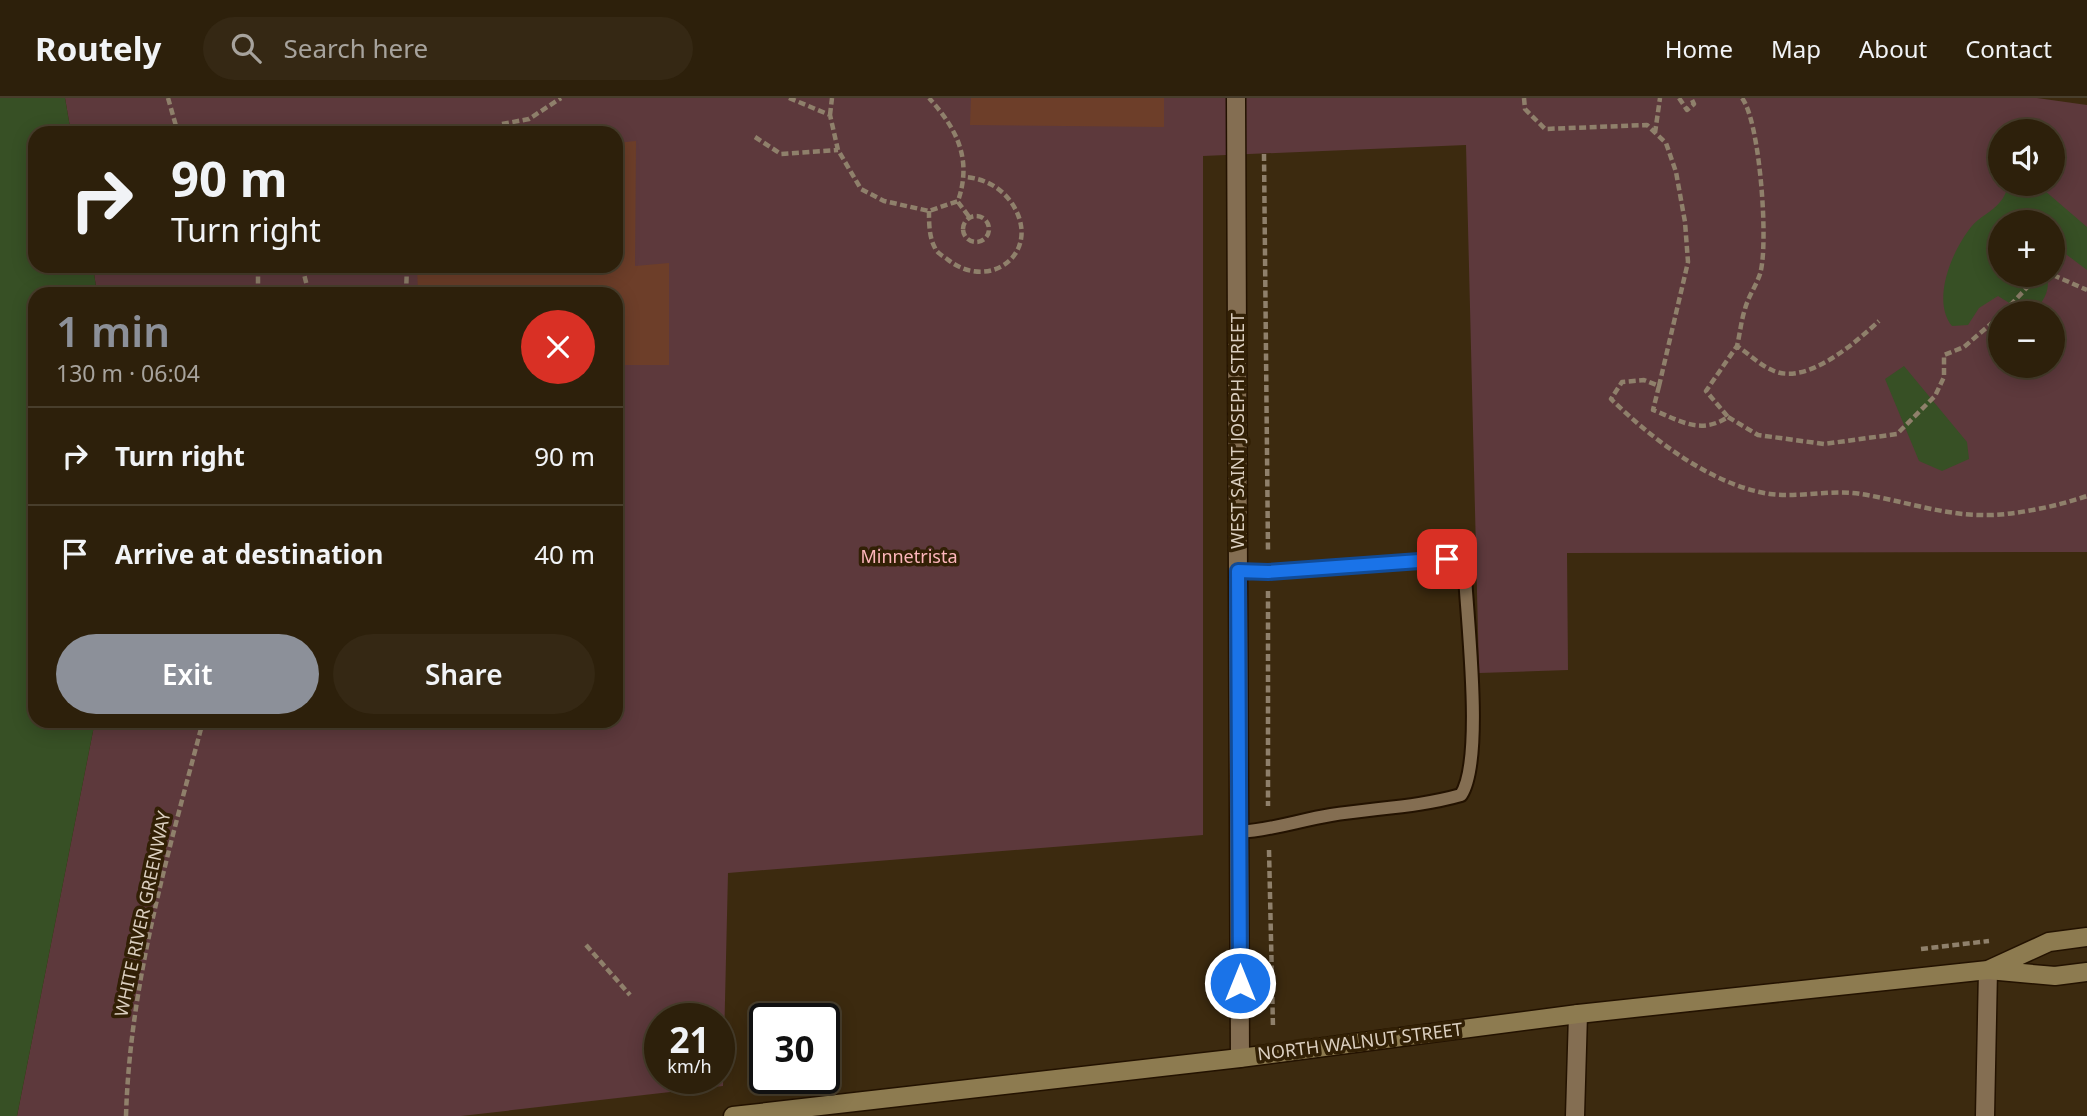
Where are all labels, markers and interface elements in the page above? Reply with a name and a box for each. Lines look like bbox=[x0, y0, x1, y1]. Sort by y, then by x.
search box bbox=[203, 17, 693, 80]
text: Routely bbox=[35, 26, 161, 71]
icon: search bbox=[227, 29, 265, 67]
text: Search here bbox=[283, 30, 428, 66]
text: Home bbox=[1665, 32, 1733, 65]
text: Map bbox=[1771, 32, 1821, 65]
text: About bbox=[1859, 32, 1927, 65]
text: Contact bbox=[1965, 32, 2052, 65]
map controls bbox=[1988, 119, 2065, 378]
button: sound bbox=[1988, 119, 2065, 196]
text: 90 m bbox=[171, 145, 288, 211]
icon: right bbox=[56, 154, 147, 245]
text: Turn right bbox=[171, 208, 321, 251]
button: + bbox=[1988, 210, 2065, 287]
button: − bbox=[1988, 301, 2065, 378]
text: 1 min bbox=[56, 302, 170, 359]
button: close bbox=[521, 310, 595, 384]
street label: WEST SAINT JOSEPH STREET bbox=[1225, 313, 1249, 549]
text: 130 m · 06:04 bbox=[56, 357, 200, 389]
icon: right bbox=[56, 437, 94, 475]
text: Turn right bbox=[115, 438, 245, 474]
text: 90 m bbox=[534, 438, 595, 474]
pin bbox=[1417, 529, 1477, 589]
icon: arrive bbox=[56, 535, 94, 573]
text: Arrive at destination bbox=[115, 536, 384, 572]
text: 40 m bbox=[534, 536, 595, 572]
icon: arrive bbox=[1428, 540, 1466, 578]
park label: Minnetrista bbox=[860, 544, 958, 568]
button: Exit bbox=[56, 634, 319, 714]
button: Share bbox=[333, 634, 595, 714]
street label: WHITE RIVER GREENWAY bbox=[109, 808, 176, 1019]
position arrow bbox=[1203, 946, 1277, 1020]
speed limit sign: 30 bbox=[749, 1003, 840, 1094]
text: 21 bbox=[669, 1016, 710, 1063]
street label: NORTH WALNUT STREET bbox=[1256, 1017, 1464, 1066]
text: km/h bbox=[667, 1054, 712, 1078]

